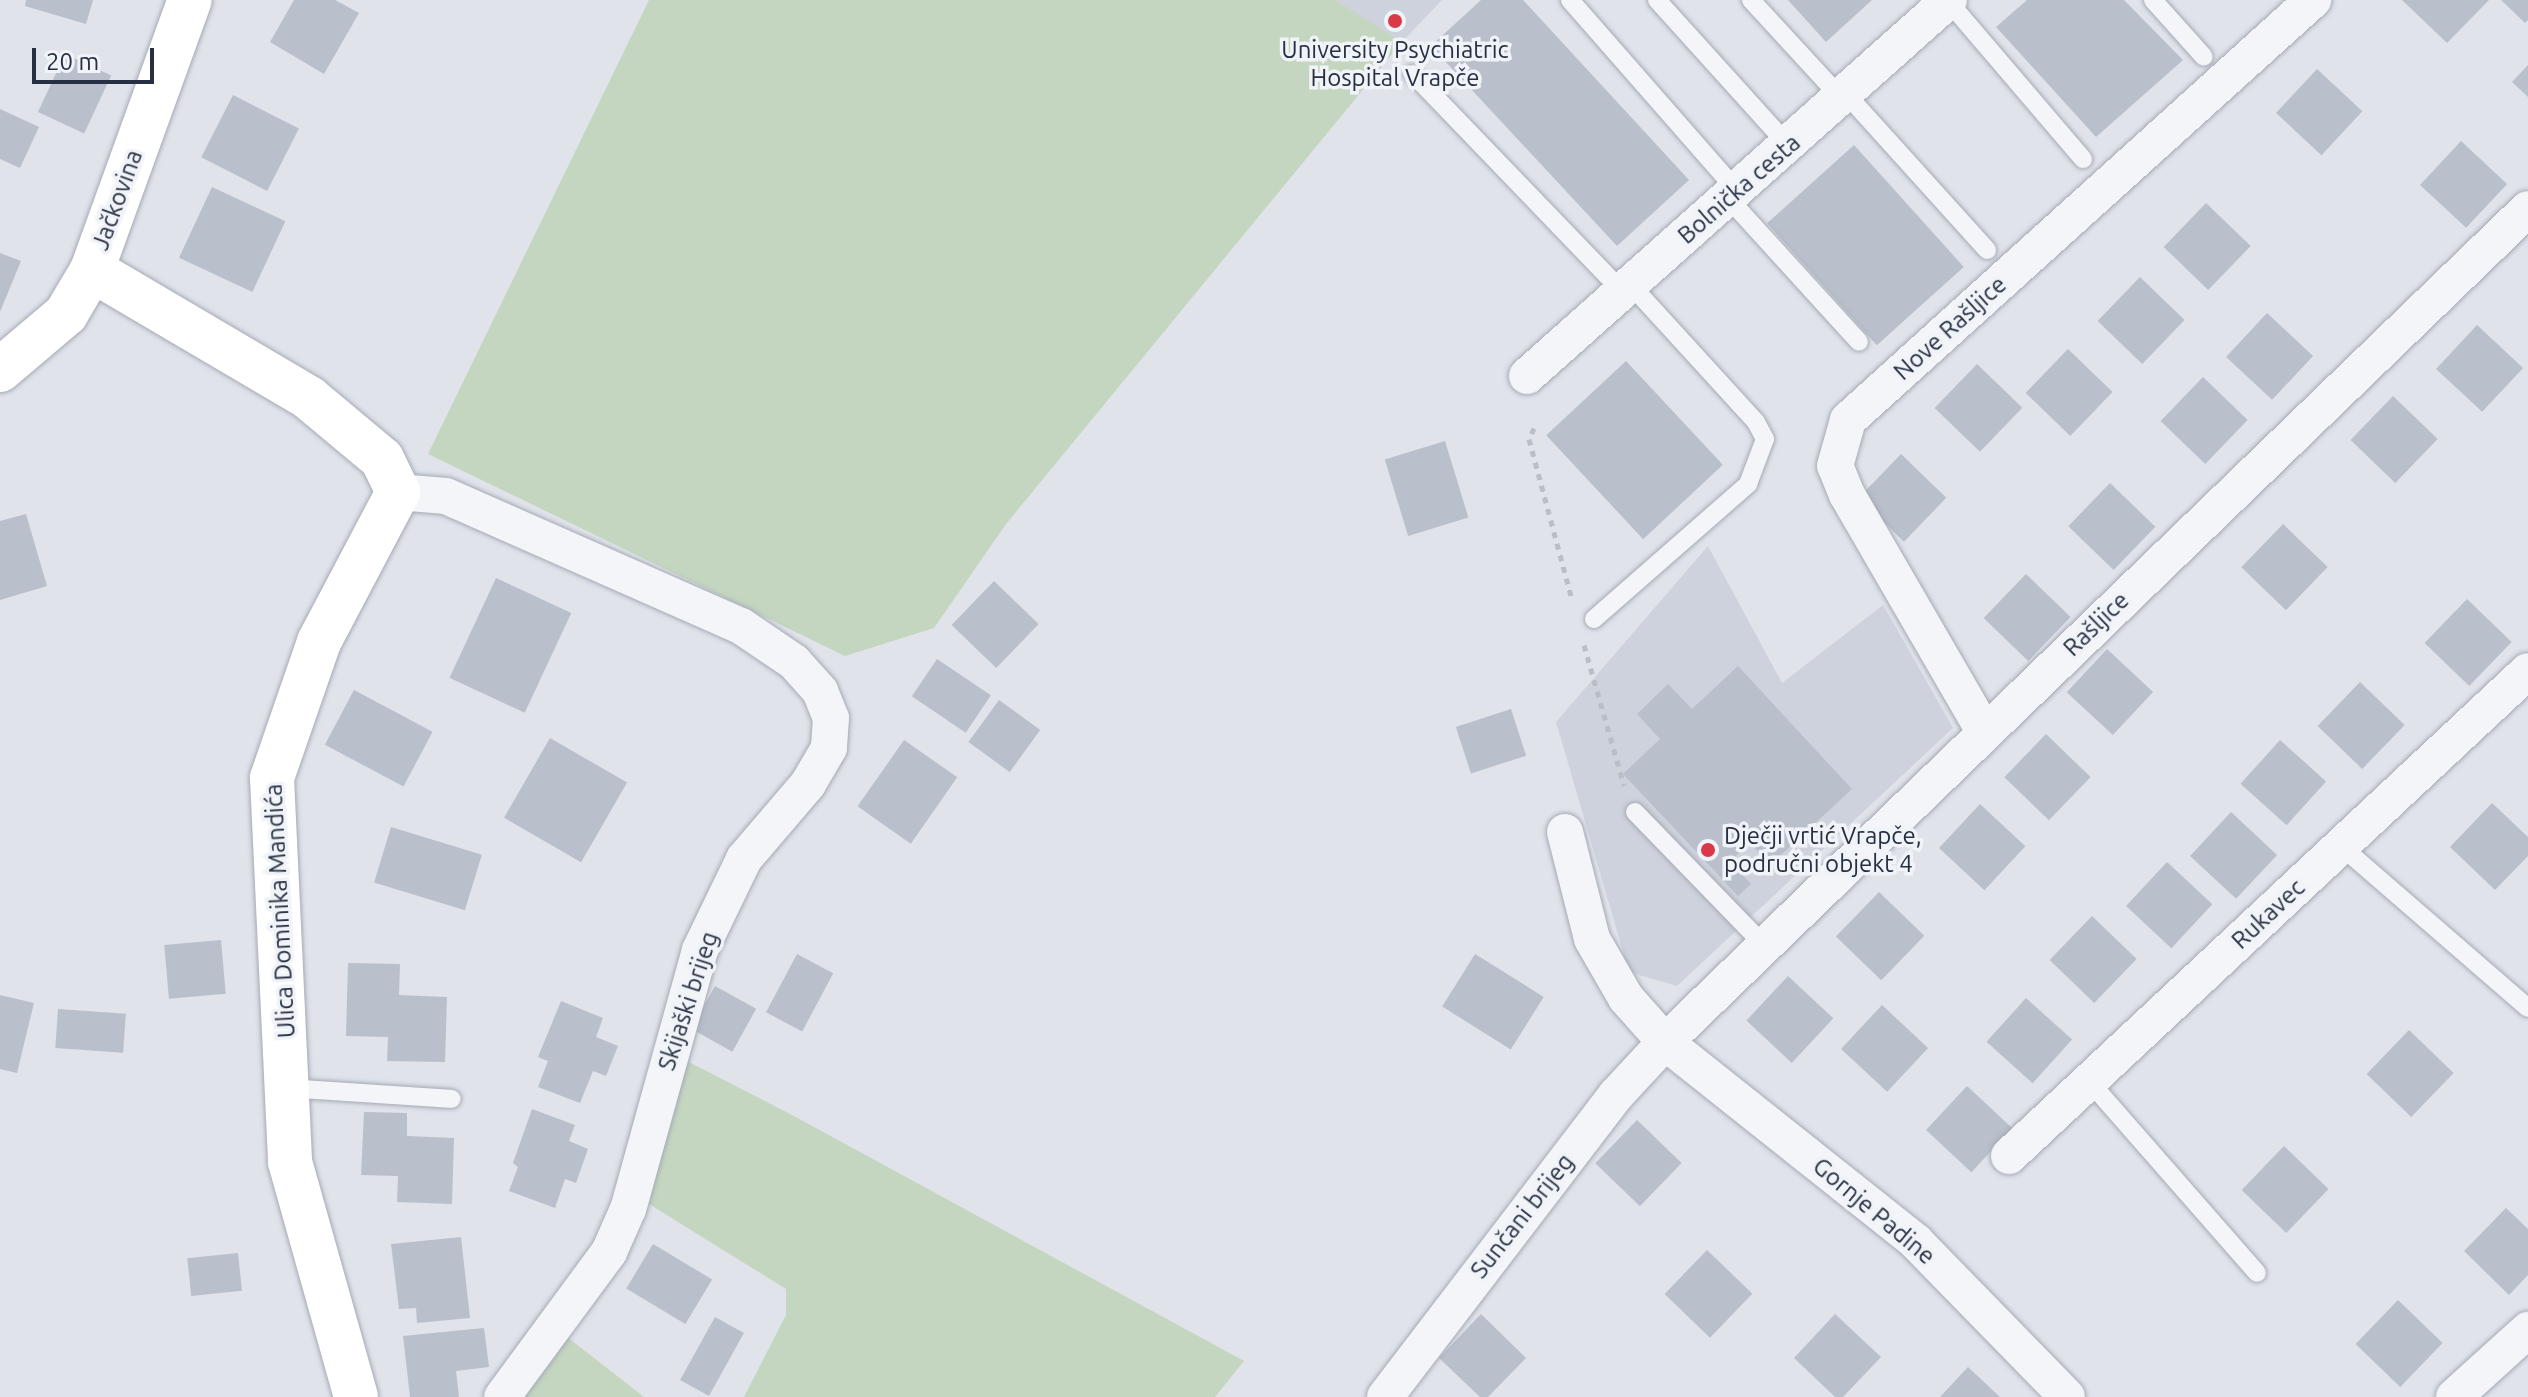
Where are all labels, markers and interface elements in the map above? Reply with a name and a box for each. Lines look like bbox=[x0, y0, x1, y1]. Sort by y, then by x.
marker: University Psychiatric Hospital Vrapče bbox=[1384, 10, 1406, 32]
scale bar bbox=[36, 32, 158, 82]
place label: University Psychiatric Hospital Vrapče bbox=[1281, 36, 1509, 92]
text: 20 m bbox=[46, 48, 99, 75]
street label: Bolnička cesta bbox=[1672, 128, 1806, 250]
street label: Jačkovina bbox=[86, 146, 148, 254]
street label: Nove Rašljice bbox=[1888, 270, 2012, 386]
street label: Rašljice bbox=[2057, 586, 2135, 662]
street label: Ulica Dominika Mandića bbox=[259, 783, 301, 1039]
place label: Dječji vrtić Vrapče, područni objekt 4 bbox=[1724, 822, 1922, 878]
marker: Dječji vrtić Vrapče, područni objekt 4 bbox=[1699, 841, 1717, 859]
street label: Rukavec bbox=[2226, 873, 2310, 955]
street label: Skijaški brijeg bbox=[652, 928, 724, 1074]
street label: Sunčani brijeg bbox=[1464, 1148, 1580, 1284]
street label: Gornje Padine bbox=[1807, 1152, 1941, 1270]

